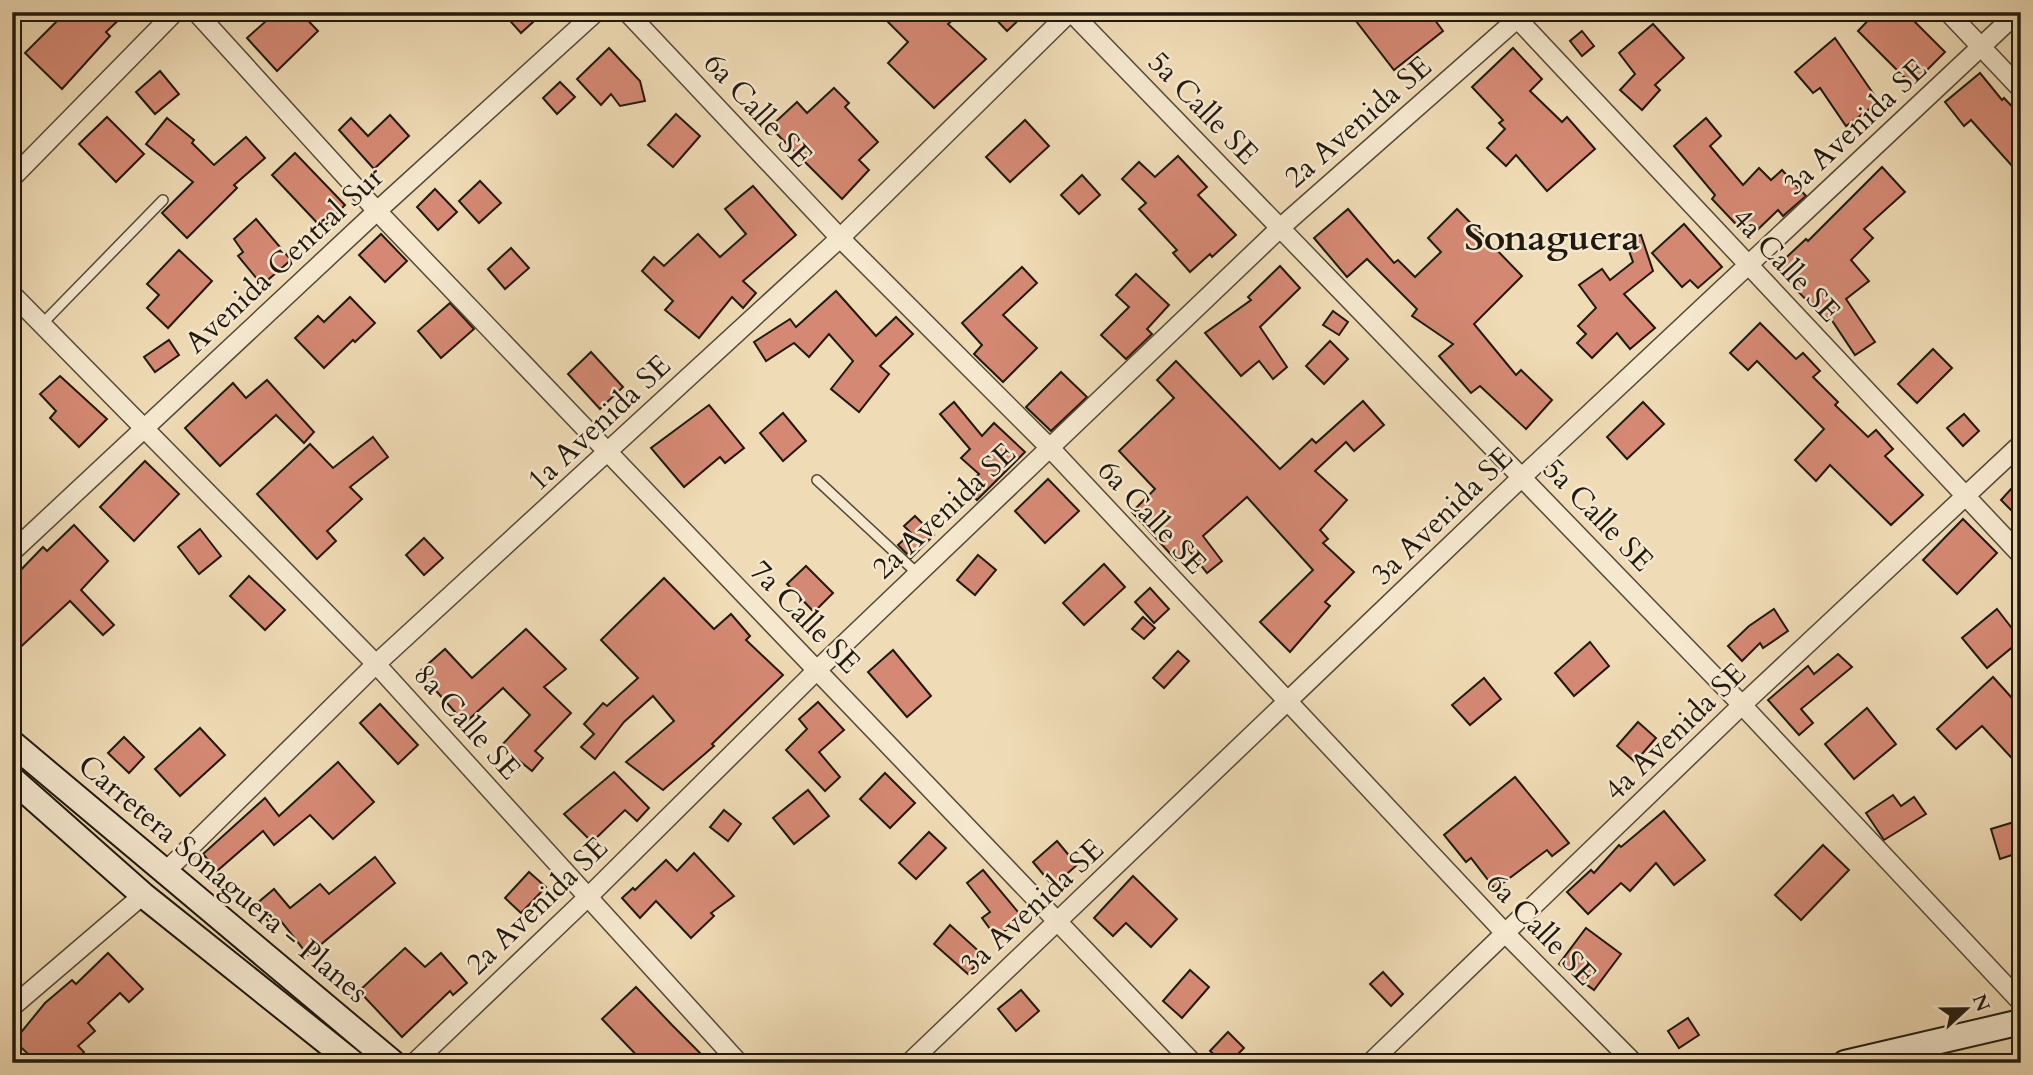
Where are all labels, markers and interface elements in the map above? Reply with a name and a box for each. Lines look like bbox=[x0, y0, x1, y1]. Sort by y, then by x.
street label: 5a Calle SE bbox=[1139, 42, 1267, 174]
street label: 6a Calle SE bbox=[694, 44, 822, 176]
street label: 2a Avenida SE bbox=[1276, 47, 1440, 197]
street label: 3a Avenida SE bbox=[1774, 50, 1936, 204]
street label: Avenida Central Sur bbox=[176, 157, 392, 363]
street label: 4a Calle SE bbox=[1722, 199, 1850, 331]
district label: Sonaguera bbox=[1464, 213, 1640, 263]
street label: 1a Avenida SE bbox=[518, 346, 680, 500]
street label: 2a Avenida SE bbox=[863, 434, 1025, 588]
street label: 3a Avenida SE bbox=[1362, 438, 1522, 594]
street label: 5a Calle SE bbox=[1534, 449, 1662, 581]
street label: 6a Calle SE bbox=[1088, 451, 1216, 583]
street label: 7a Calle SE bbox=[741, 551, 869, 683]
street label: 4a Avenida SE bbox=[1595, 654, 1755, 810]
street label: 8a Calle SE bbox=[404, 655, 530, 789]
street label: Carretera Sonaguera - Planes bbox=[69, 745, 377, 1013]
street label: 2a Avenida SE bbox=[457, 828, 617, 984]
street label: 3a Avenida SE bbox=[951, 830, 1113, 984]
street label: 6a Calle SE bbox=[1477, 863, 1605, 995]
north arrow bbox=[1932, 974, 2002, 1044]
text: N bbox=[1966, 990, 1996, 1016]

